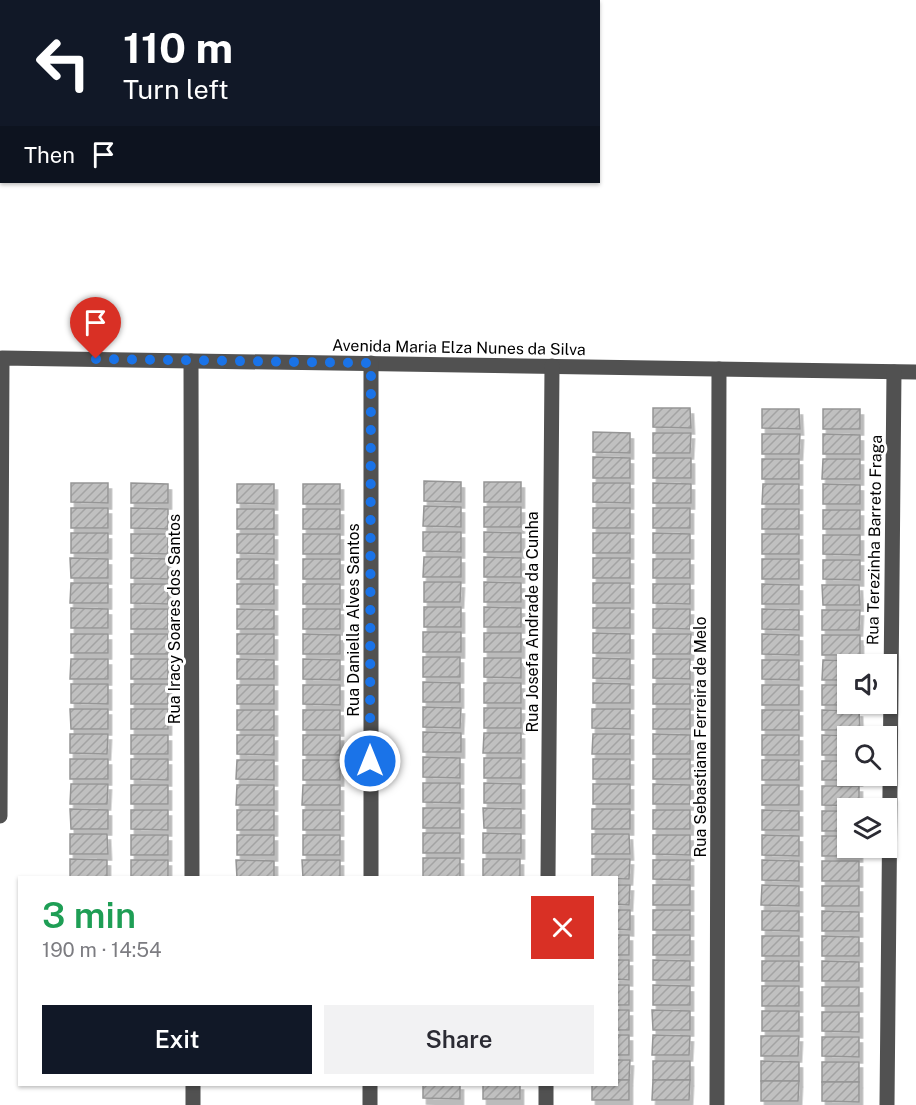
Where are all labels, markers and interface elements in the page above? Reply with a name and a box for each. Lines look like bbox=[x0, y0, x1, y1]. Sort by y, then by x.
text: 110 m bbox=[123, 23, 233, 72]
icon: left bbox=[24, 24, 102, 102]
text: Turn left bbox=[123, 73, 229, 105]
icon: arrive bbox=[87, 138, 120, 171]
text: Then bbox=[24, 142, 75, 168]
pin bbox=[70, 297, 121, 359]
icon: arrive bbox=[79, 306, 112, 339]
street label: Avenida Maria Elza Nunes da Silva bbox=[332, 336, 586, 359]
street label: Rua Terezinha Barreto Fraga bbox=[863, 435, 886, 645]
street label: Rua Josefa Andrade da Cunha bbox=[523, 511, 542, 733]
street label: Rua Iracy Soares dos Santos bbox=[165, 514, 184, 724]
street label: Rua Daniella Alves Santos bbox=[344, 523, 363, 717]
street label: Rua Sebastiana Ferreira de Melo bbox=[691, 617, 710, 857]
map controls bbox=[837, 654, 897, 858]
button: sound bbox=[837, 654, 897, 714]
button: search bbox=[837, 726, 897, 786]
position arrow bbox=[338, 729, 402, 793]
button: layers bbox=[837, 798, 897, 858]
text: 3 min bbox=[42, 894, 136, 936]
button: close bbox=[531, 896, 594, 959]
text: 190 m · 14:54 bbox=[42, 938, 162, 962]
button: Exit bbox=[42, 1005, 312, 1074]
button: Share bbox=[324, 1005, 594, 1074]

